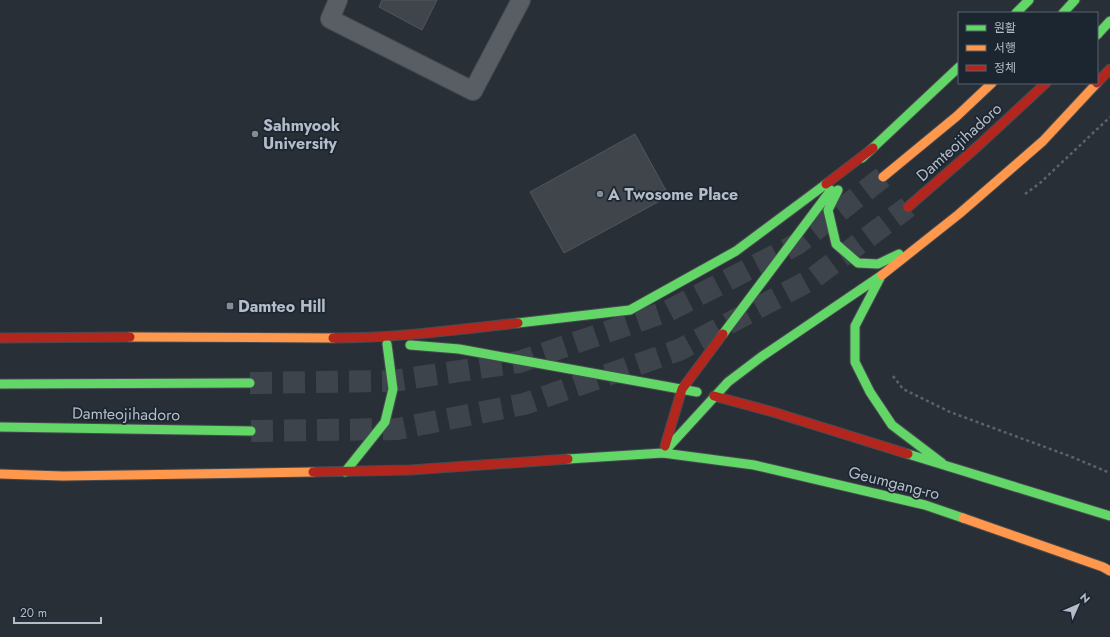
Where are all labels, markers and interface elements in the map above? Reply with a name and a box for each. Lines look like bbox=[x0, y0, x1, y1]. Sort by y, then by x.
legend bbox=[958, 12, 1098, 84]
text: 원활 bbox=[994, 19, 1016, 37]
text: 서행 bbox=[994, 39, 1016, 57]
text: 정체 bbox=[994, 59, 1016, 77]
street label: Damteojihadoro bbox=[911, 97, 1007, 187]
place label: Sahmyook University bbox=[263, 114, 341, 155]
marker: Sahmyook University bbox=[250, 129, 260, 139]
place label: A Twosome Place bbox=[607, 183, 738, 206]
marker: A Twosome Place bbox=[595, 189, 605, 199]
place label: Damteo Hill bbox=[238, 295, 326, 318]
marker: Damteo Hill bbox=[225, 301, 235, 311]
street label: Damteojihadoro bbox=[72, 402, 180, 426]
street label: Geumgang-ro bbox=[846, 461, 942, 505]
north arrow bbox=[1058, 585, 1098, 625]
text: N bbox=[1076, 589, 1094, 607]
scale bar bbox=[14, 599, 101, 625]
text: 20 m bbox=[20, 604, 47, 622]

